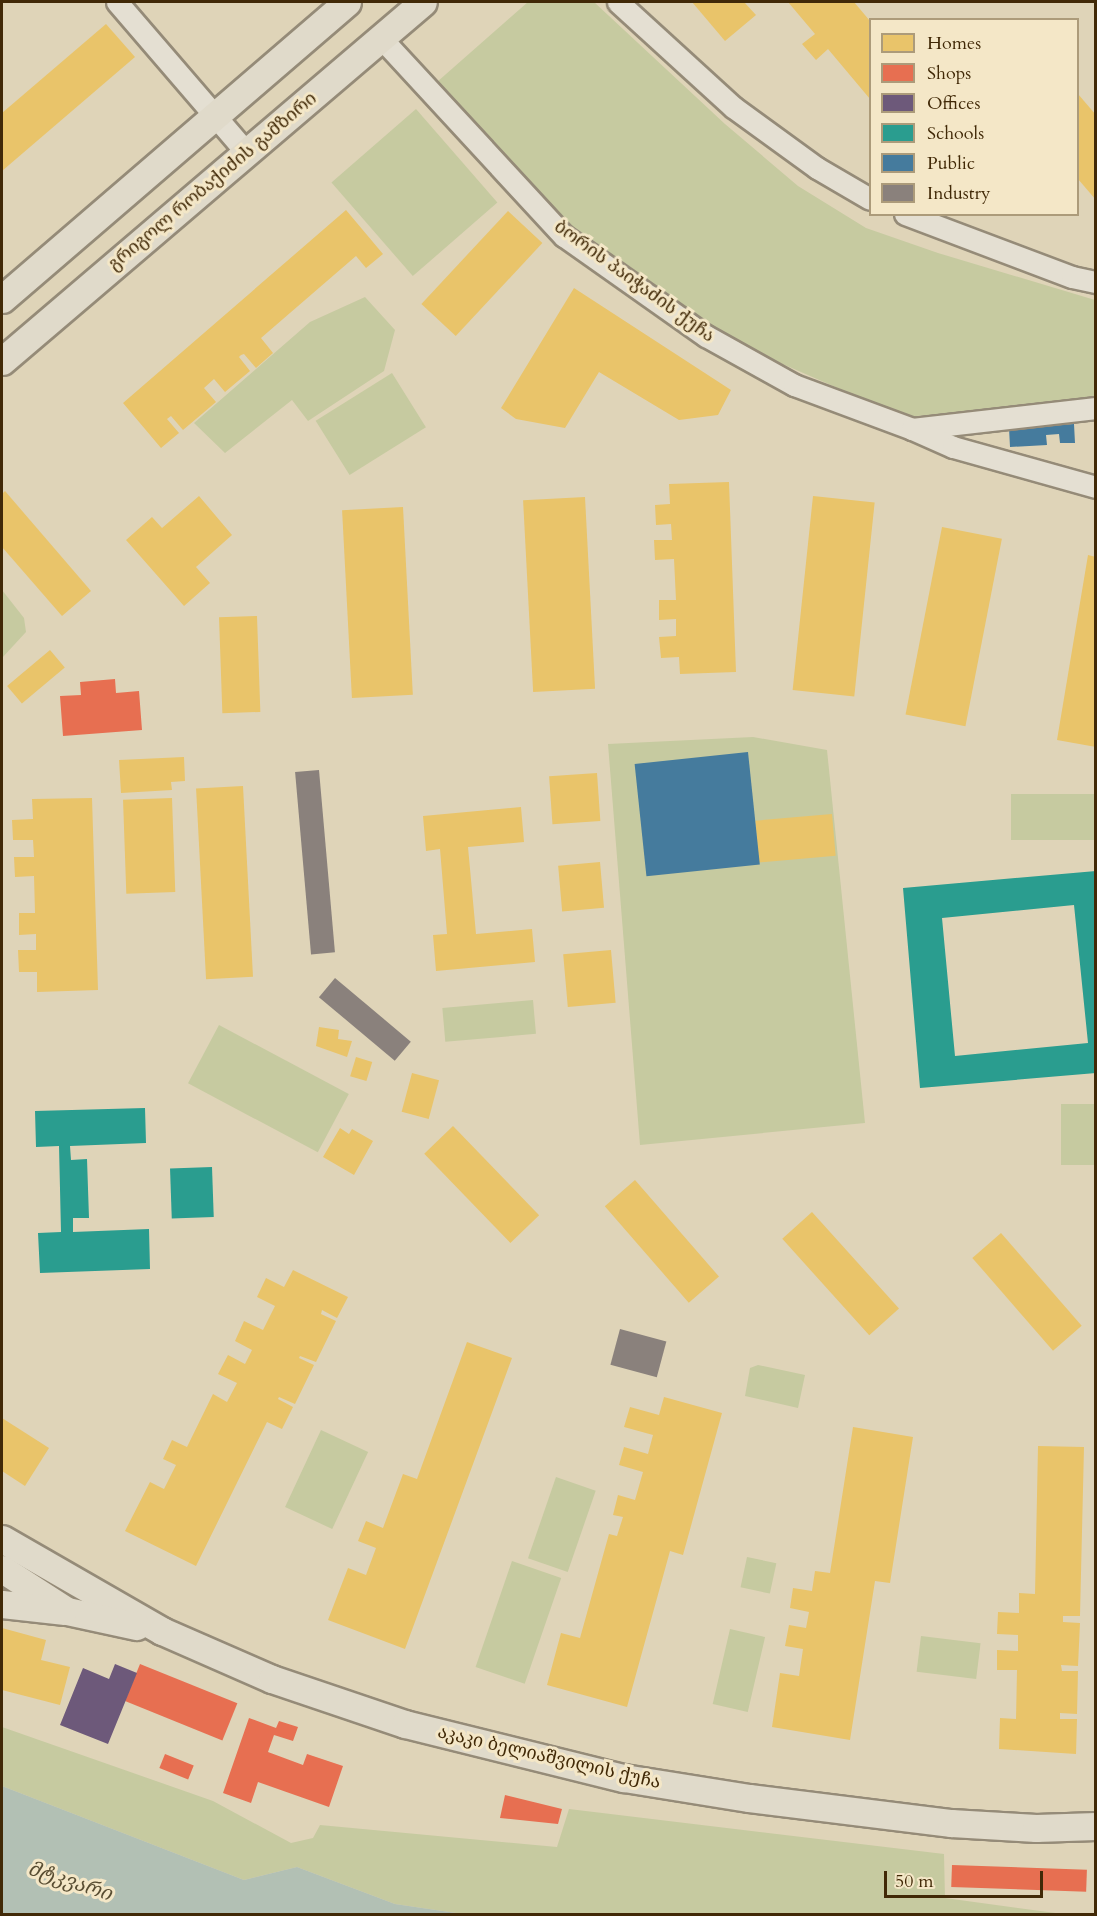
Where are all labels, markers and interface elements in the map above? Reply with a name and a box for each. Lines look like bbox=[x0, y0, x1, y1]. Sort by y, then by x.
legend bbox=[869, 18, 1079, 216]
text: Homes bbox=[927, 31, 981, 56]
text: Shops bbox=[927, 61, 971, 86]
street label: გრიგოლ რობაქიძის გამზირი bbox=[104, 88, 322, 276]
text: Offices bbox=[927, 91, 981, 116]
text: Schools bbox=[927, 121, 984, 146]
text: Public bbox=[927, 151, 975, 176]
text: Industry bbox=[927, 181, 991, 206]
street label: ბორის პაიჭაძის ქუჩა bbox=[549, 216, 719, 348]
street label: აკაკი ბელიაშვილის ქუჩა bbox=[435, 1722, 663, 1794]
water label: მტკვარი bbox=[25, 1856, 115, 1906]
scale bar bbox=[887, 1859, 1046, 1897]
text: 50 m bbox=[895, 1869, 934, 1894]

